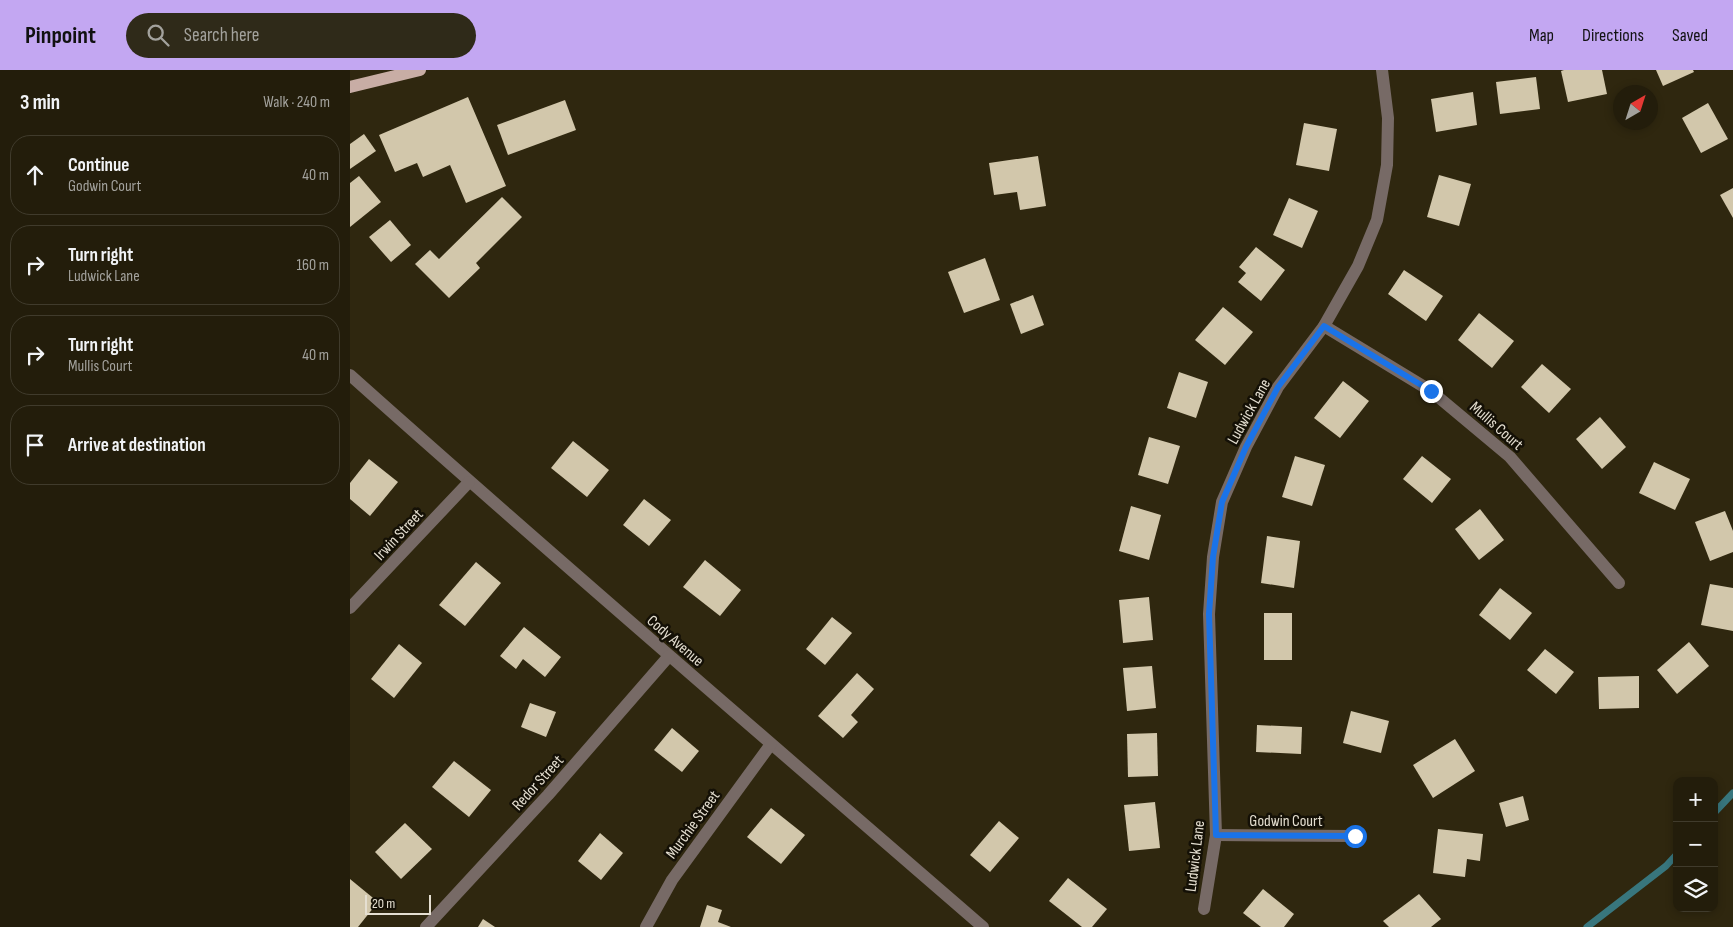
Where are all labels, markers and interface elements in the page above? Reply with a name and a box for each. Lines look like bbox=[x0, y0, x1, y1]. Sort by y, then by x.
search box bbox=[126, 13, 476, 58]
text: Pinpoint bbox=[25, 21, 96, 50]
icon: search bbox=[144, 21, 172, 49]
text: Search here bbox=[184, 24, 259, 47]
text: Map bbox=[1529, 25, 1554, 46]
text: Directions bbox=[1582, 25, 1644, 46]
text: Saved bbox=[1672, 25, 1708, 46]
north arrow bbox=[1613, 85, 1658, 130]
text: 3 min bbox=[20, 90, 60, 115]
text: Walk · 240 m bbox=[263, 93, 330, 112]
text: Continue bbox=[68, 154, 129, 177]
icon: ahead bbox=[21, 161, 49, 189]
text: 40 m bbox=[302, 166, 329, 185]
text: Godwin Court bbox=[68, 177, 141, 196]
text: Turn right bbox=[68, 244, 133, 267]
icon: right bbox=[21, 251, 49, 279]
text: 160 m bbox=[296, 256, 329, 275]
text: Ludwick Lane bbox=[68, 267, 140, 286]
text: Turn right bbox=[68, 334, 133, 357]
icon: right bbox=[21, 341, 49, 369]
text: 40 m bbox=[302, 346, 329, 365]
text: Mullis Court bbox=[68, 357, 132, 376]
street label: Ludwick Lane bbox=[1224, 376, 1275, 448]
route end bbox=[1420, 380, 1443, 403]
street label: Mullis Court bbox=[1465, 398, 1527, 454]
icon: arrive bbox=[21, 431, 49, 459]
text: Arrive at destination bbox=[68, 434, 206, 457]
street label: Irwin Street bbox=[371, 505, 428, 565]
street label: Cody Avenue bbox=[643, 611, 707, 671]
street label: Redor Street bbox=[508, 751, 568, 815]
map controls bbox=[1673, 777, 1718, 912]
button: + bbox=[1673, 777, 1718, 822]
street label: Murchie Street bbox=[662, 787, 724, 863]
street label: Godwin Court bbox=[1249, 812, 1323, 831]
street label: Ludwick Lane bbox=[1182, 819, 1209, 893]
button: − bbox=[1673, 822, 1718, 867]
route start bbox=[1344, 825, 1367, 848]
button: layers bbox=[1673, 867, 1718, 912]
scale bar bbox=[365, 892, 431, 915]
text: 20 m bbox=[372, 895, 395, 912]

